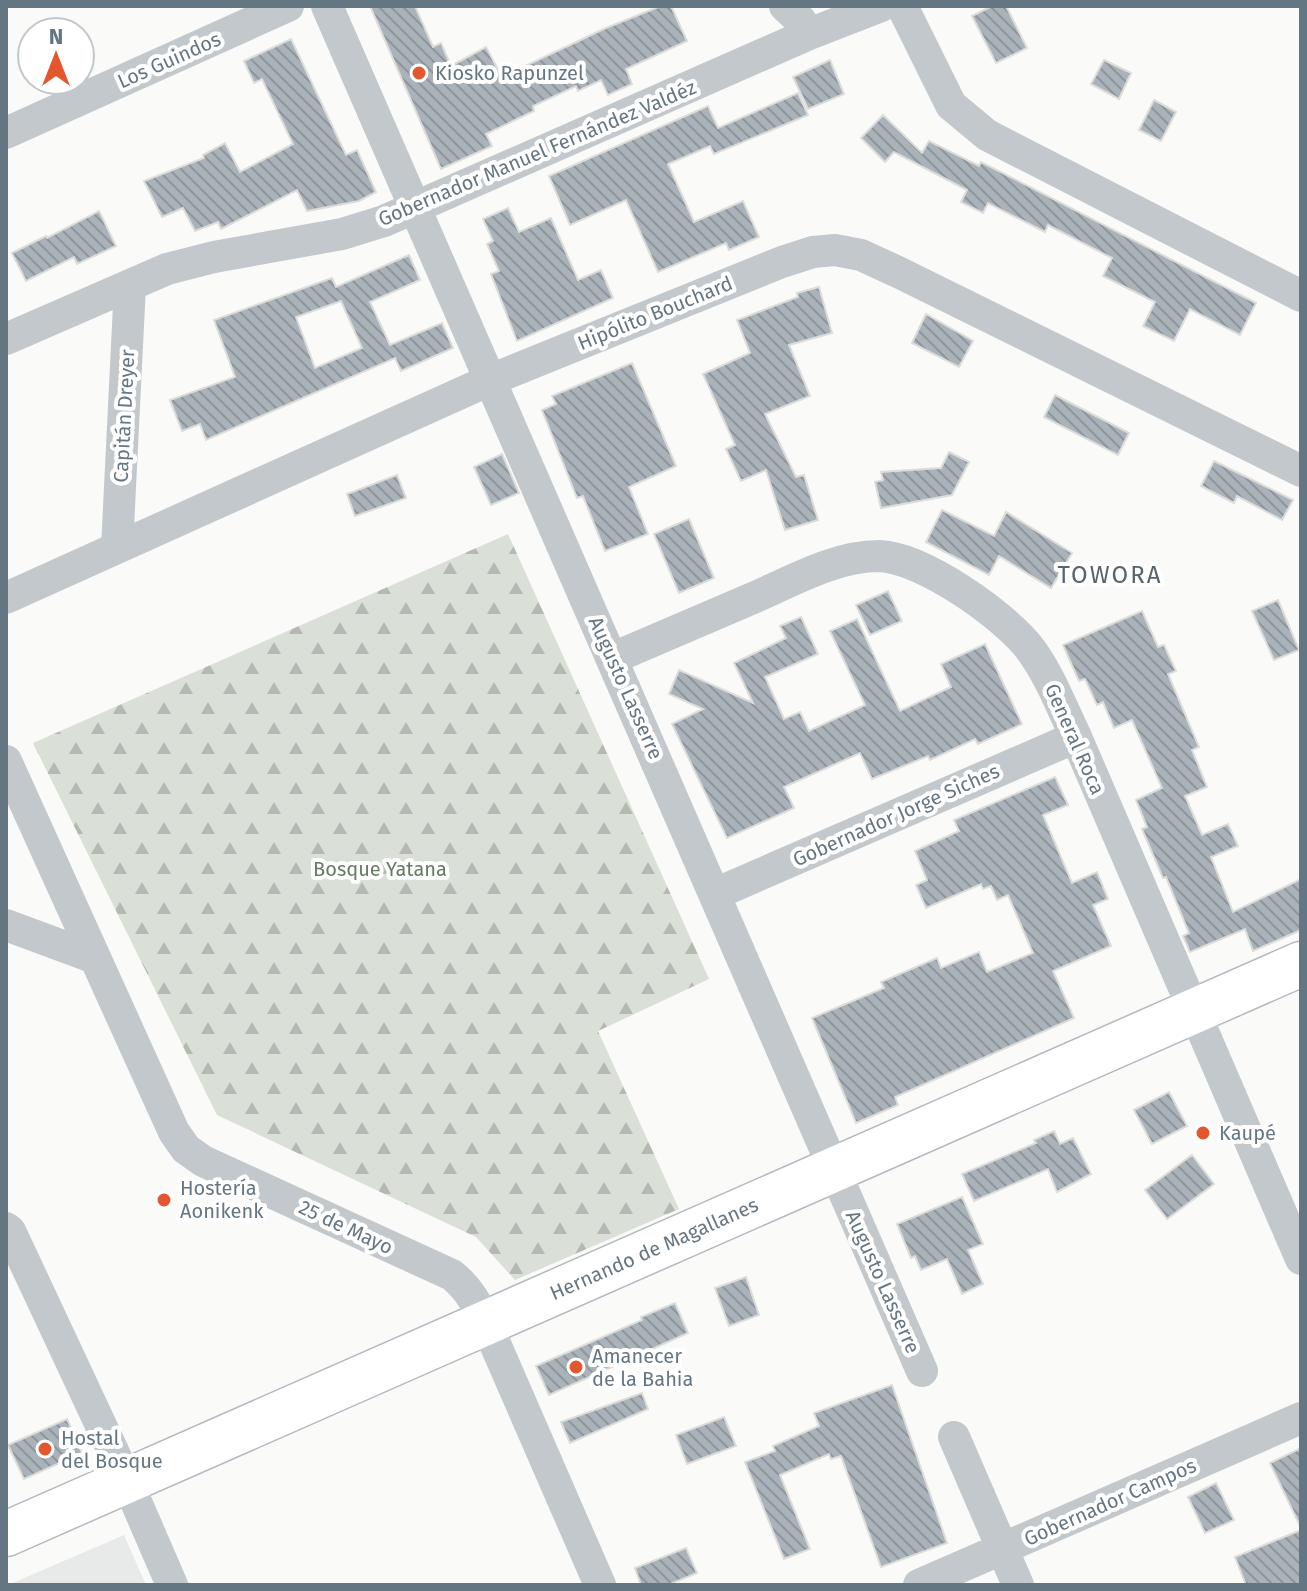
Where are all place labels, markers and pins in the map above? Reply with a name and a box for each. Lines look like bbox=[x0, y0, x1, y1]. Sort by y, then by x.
place label: Kiosko Rapunzel bbox=[435, 61, 584, 85]
marker: Kiosko Rapunzel bbox=[410, 64, 428, 82]
place label: Kaupé bbox=[1219, 1121, 1276, 1145]
marker: Kaupé bbox=[1194, 1124, 1212, 1142]
place label: Hostería Aonikenk bbox=[180, 1176, 264, 1223]
marker: Hostería Aonikenk bbox=[155, 1191, 173, 1209]
place label: Amanecer de la Bahia bbox=[592, 1344, 693, 1391]
marker: Amanecer de la Bahia bbox=[567, 1358, 585, 1376]
place label: Hostal del Bosque bbox=[61, 1426, 163, 1473]
marker: Hostal del Bosque bbox=[36, 1440, 54, 1458]

